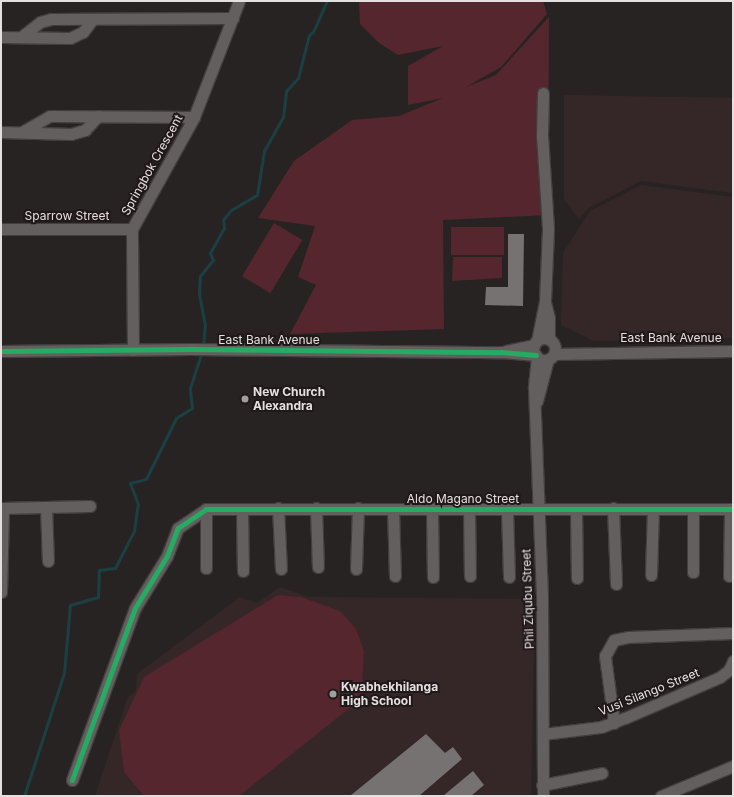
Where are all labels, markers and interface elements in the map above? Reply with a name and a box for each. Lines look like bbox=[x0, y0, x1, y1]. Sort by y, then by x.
street label: Springbok Crescent bbox=[118, 112, 186, 218]
street label: Sparrow Street bbox=[25, 209, 109, 223]
street label: East Bank Avenue bbox=[620, 331, 722, 345]
street label: East Bank Avenue bbox=[218, 333, 320, 347]
place label: New Church Alexandra bbox=[253, 385, 325, 413]
marker: New Church Alexandra bbox=[240, 394, 250, 404]
street label: Aldo Magano Street bbox=[407, 492, 519, 506]
street label: Phil Ziqubu Street bbox=[519, 549, 537, 649]
street label: Vusi Silango Street bbox=[597, 665, 701, 719]
place label: Kwabhekhilanga High School bbox=[341, 680, 438, 708]
marker: Kwabhekhilanga High School bbox=[328, 689, 338, 699]

